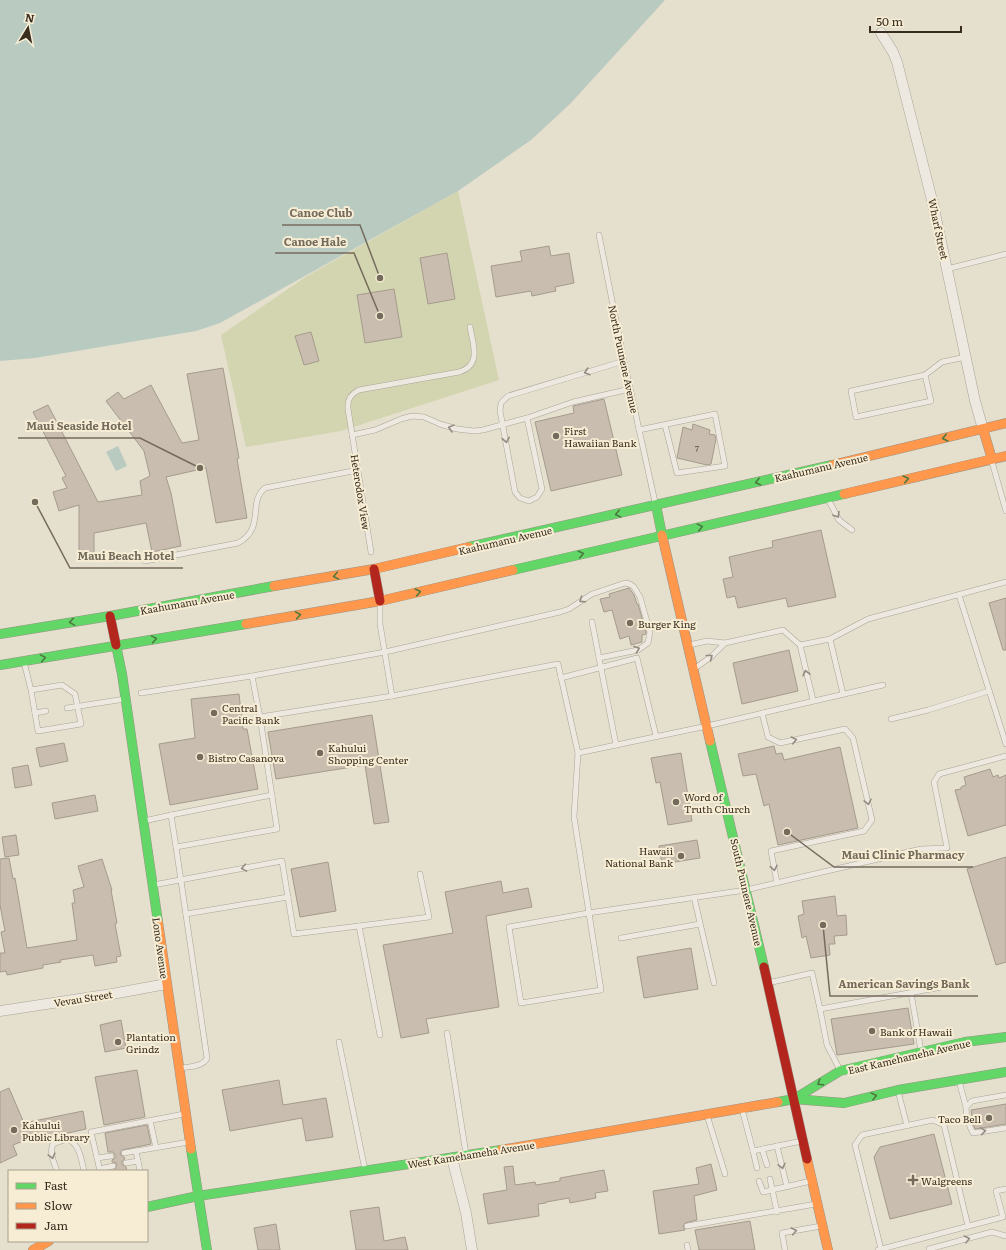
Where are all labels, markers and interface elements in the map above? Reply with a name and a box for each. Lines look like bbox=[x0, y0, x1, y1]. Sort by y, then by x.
north arrow bbox=[8, 8, 48, 48]
text: N bbox=[24, 8, 36, 26]
scale bar bbox=[870, 8, 961, 34]
text: 50 m bbox=[876, 12, 903, 30]
street label: Wharf Street bbox=[925, 197, 953, 261]
callout: Canoe Club bbox=[282, 202, 360, 225]
text: Canoe Club bbox=[290, 204, 352, 220]
callout: Canoe Hale bbox=[275, 230, 354, 253]
text: Canoe Hale bbox=[284, 233, 346, 249]
street label: North Puunene Avenue bbox=[605, 304, 643, 414]
one-way arrow bbox=[583, 367, 590, 376]
callout: Maui Seaside Hotel bbox=[18, 415, 140, 438]
text: Maui Seaside Hotel bbox=[26, 417, 132, 433]
place label: First Hawaiian Bank bbox=[564, 423, 637, 450]
one-way arrow bbox=[448, 424, 455, 433]
marker: First Hawaiian Bank bbox=[551, 431, 561, 441]
one-way arrow bbox=[942, 433, 948, 441]
one-way arrow bbox=[501, 437, 509, 443]
house number: 7 bbox=[695, 442, 699, 453]
street label: Kaahumanu Avenue bbox=[773, 449, 869, 485]
street label: Heterodox View bbox=[348, 453, 374, 531]
one-way arrow bbox=[902, 475, 909, 483]
one-way arrow bbox=[755, 477, 762, 485]
one-way arrow bbox=[615, 509, 621, 517]
one-way arrow bbox=[833, 511, 840, 518]
street label: Kaahumanu Avenue bbox=[457, 522, 553, 558]
one-way arrow bbox=[697, 523, 703, 531]
callout: Maui Beach Hotel bbox=[70, 545, 183, 568]
text: Maui Beach Hotel bbox=[77, 547, 175, 563]
one-way arrow bbox=[578, 550, 585, 558]
one-way arrow bbox=[333, 571, 339, 580]
street label: Kaahumanu Avenue bbox=[139, 586, 235, 618]
one-way arrow bbox=[415, 588, 421, 596]
one-way arrow bbox=[579, 596, 586, 603]
one-way arrow bbox=[295, 611, 301, 619]
place label: Burger King bbox=[638, 616, 696, 631]
one-way arrow bbox=[69, 617, 75, 626]
marker: Burger King bbox=[625, 618, 635, 628]
one-way arrow bbox=[151, 635, 157, 644]
one-way arrow bbox=[633, 646, 640, 654]
one-way arrow bbox=[40, 654, 46, 663]
one-way arrow bbox=[706, 655, 713, 662]
one-way arrow bbox=[803, 670, 811, 676]
place label: Central Pacific Bank bbox=[222, 700, 281, 727]
marker: Central Pacific Bank bbox=[209, 708, 219, 718]
one-way arrow bbox=[791, 736, 797, 744]
place label: Kahului Shopping Center bbox=[328, 740, 409, 767]
marker: Kahului Shopping Center bbox=[315, 748, 325, 758]
place label: Bistro Casanova bbox=[208, 750, 285, 765]
marker: Bistro Casanova bbox=[195, 752, 205, 762]
place label: Word of Truth Church bbox=[684, 789, 751, 816]
marker: Word of Truth Church bbox=[671, 797, 681, 807]
one-way arrow bbox=[863, 798, 872, 805]
street label: South Puunene Avenue bbox=[727, 837, 767, 947]
place label: Hawaii National Bank bbox=[605, 843, 674, 870]
callout: Maui Clinic Pharmacy bbox=[834, 844, 973, 867]
text: Maui Clinic Pharmacy bbox=[841, 846, 965, 862]
marker: Hawaii National Bank bbox=[676, 851, 686, 861]
one-way arrow bbox=[241, 863, 247, 872]
one-way arrow bbox=[770, 865, 778, 871]
street label: Lono Avenue bbox=[149, 916, 173, 980]
callout: American Savings Bank bbox=[830, 973, 978, 996]
text: American Savings Bank bbox=[838, 975, 970, 991]
street label: Vevau Street bbox=[53, 986, 113, 1010]
place label: Bank of Hawaii bbox=[880, 1024, 953, 1039]
marker: Bank of Hawaii bbox=[867, 1026, 877, 1036]
place label: Plantation Grindz bbox=[126, 1029, 176, 1056]
street label: East Kamehameha Avenue bbox=[846, 1035, 972, 1077]
marker: Plantation Grindz bbox=[113, 1037, 123, 1047]
one-way arrow bbox=[817, 1079, 824, 1086]
one-way arrow bbox=[871, 1092, 877, 1100]
place label: Taco Bell bbox=[938, 1111, 982, 1126]
marker: Taco Bell bbox=[984, 1113, 994, 1123]
place label: Kahului Public Library bbox=[22, 1117, 90, 1144]
marker: Kahului Public Library bbox=[9, 1125, 19, 1135]
one-way arrow bbox=[980, 1127, 986, 1136]
street label: West Kamehameha Avenue bbox=[406, 1137, 536, 1171]
one-way arrow bbox=[48, 1153, 56, 1159]
one-way arrow bbox=[777, 1162, 786, 1169]
legend bbox=[8, 1170, 148, 1242]
place label: Walgreens bbox=[921, 1173, 973, 1188]
marker: Walgreens bbox=[908, 1175, 918, 1185]
text: Fast bbox=[44, 1176, 68, 1194]
text: Slow bbox=[44, 1196, 73, 1214]
text: Jam bbox=[44, 1216, 69, 1234]
one-way arrow bbox=[790, 1227, 797, 1236]
one-way arrow bbox=[963, 1235, 970, 1244]

